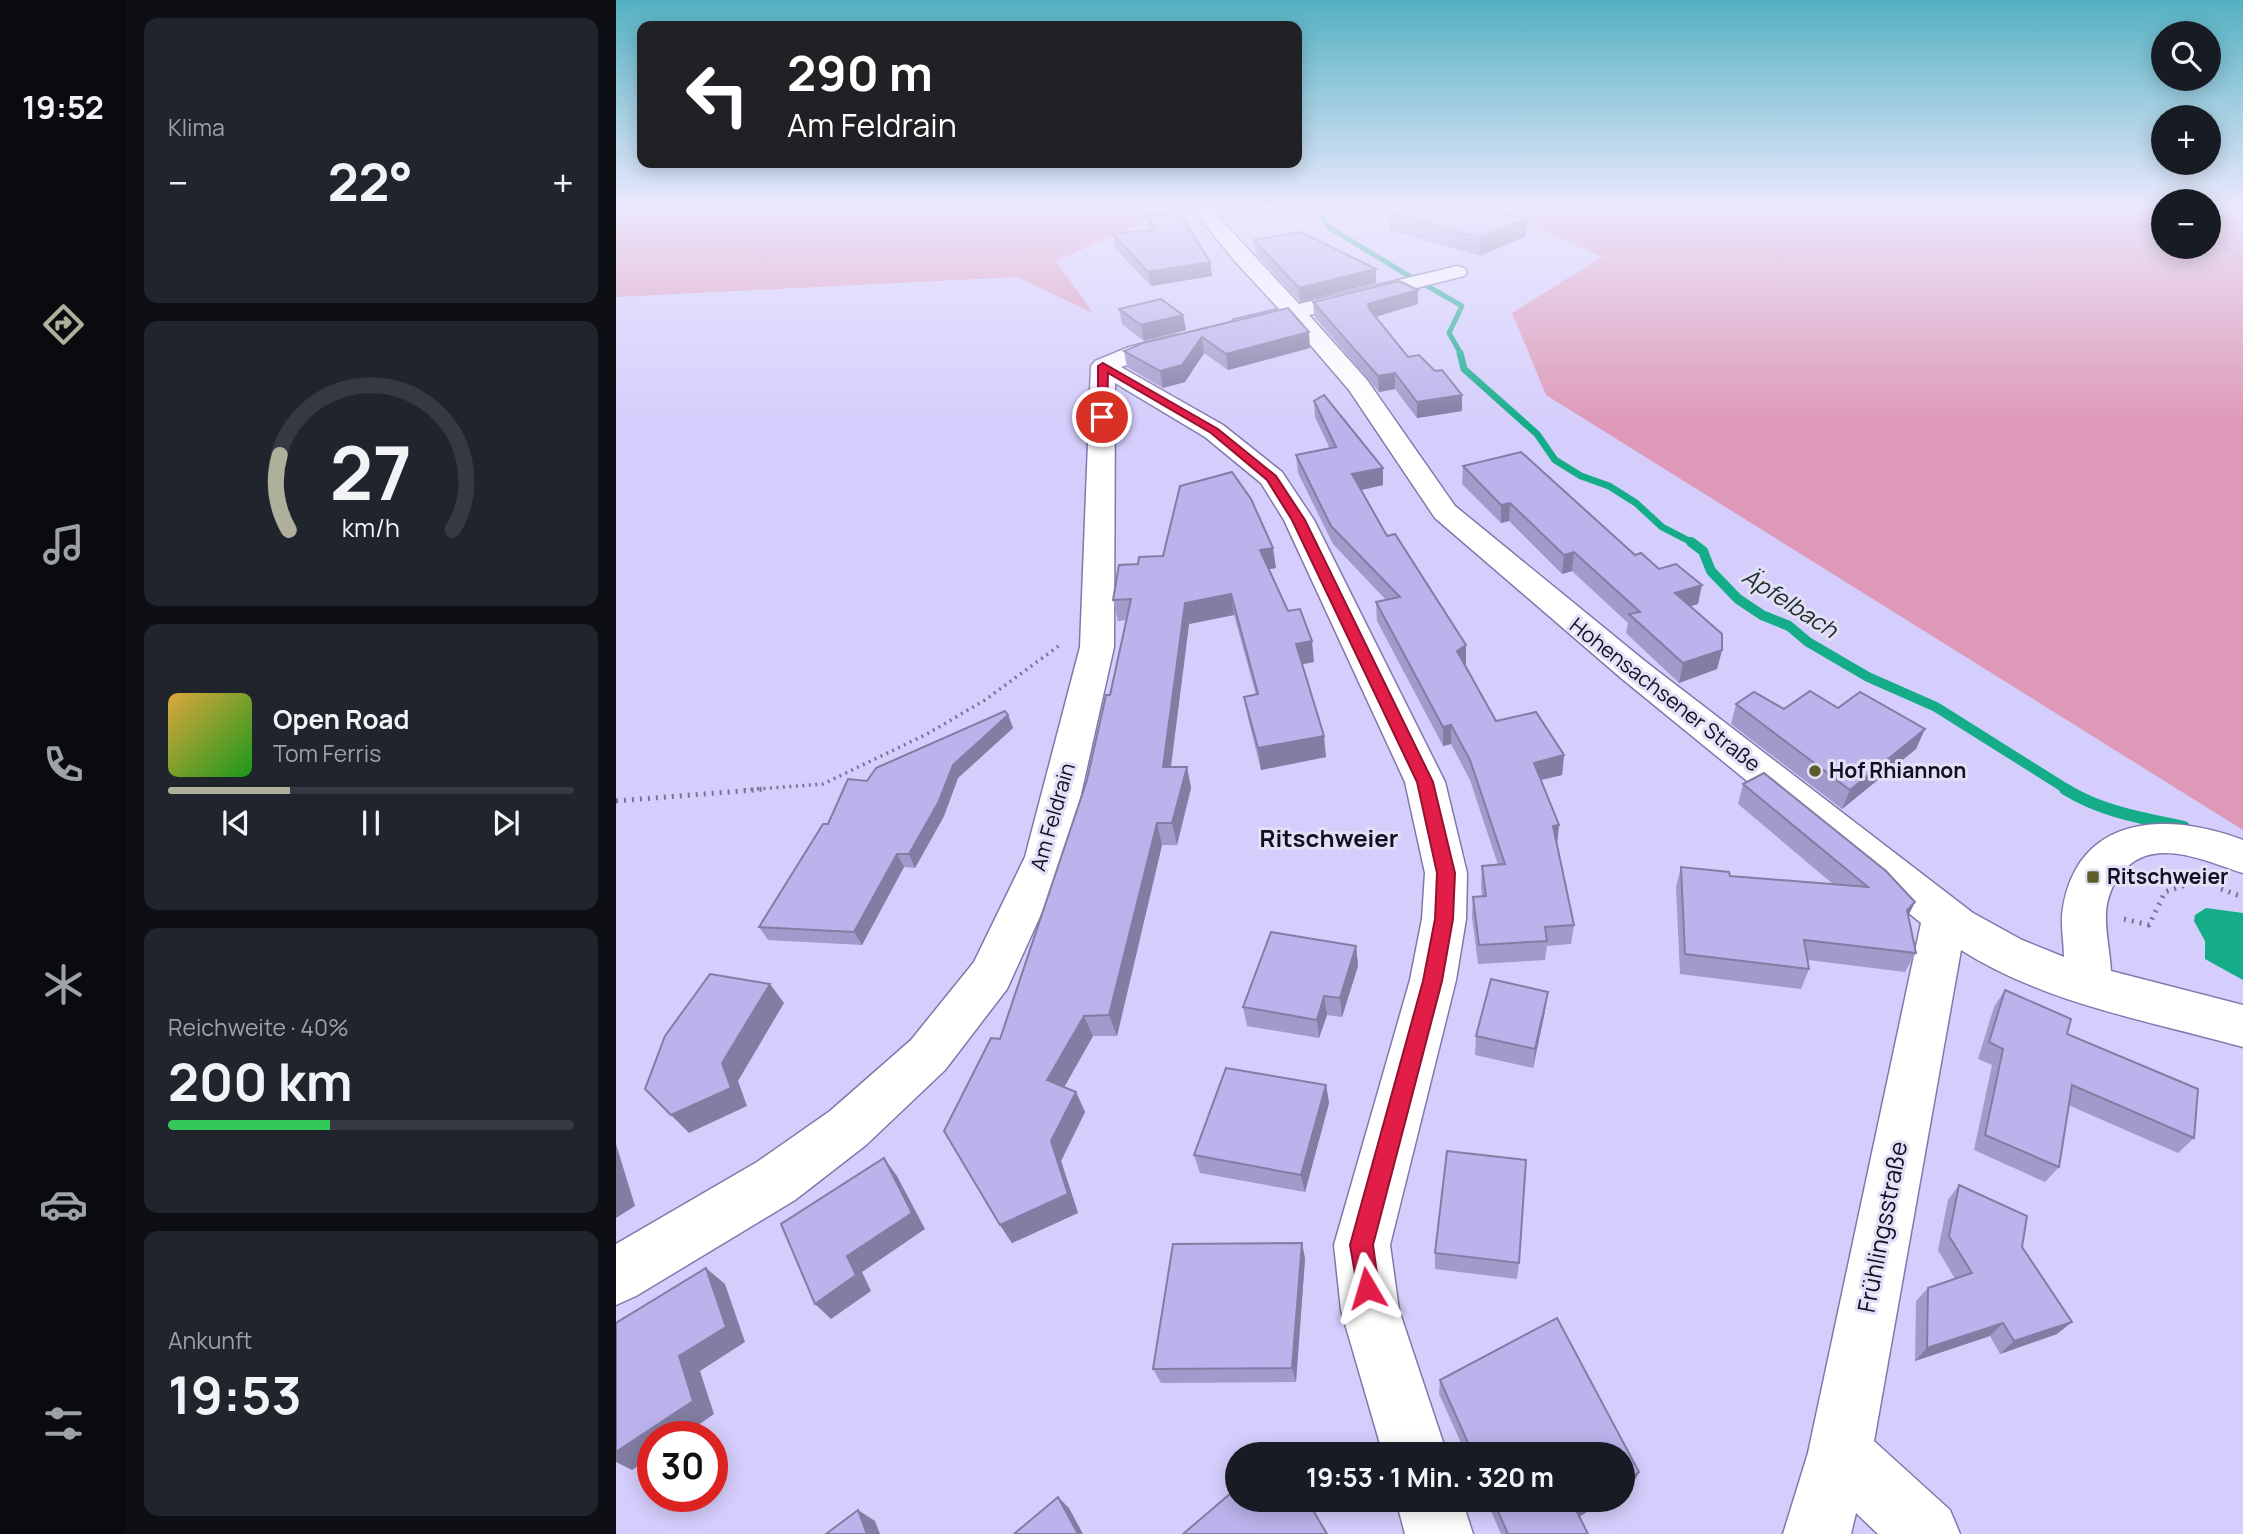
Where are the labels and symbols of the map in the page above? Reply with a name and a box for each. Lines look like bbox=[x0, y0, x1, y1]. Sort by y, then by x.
pin bbox=[1072, 387, 1132, 447]
water label: Äpfelbach bbox=[1737, 559, 1845, 646]
street label: Hohensachsener Straße bbox=[1564, 611, 1767, 778]
place label: Hof Rhiannon bbox=[1829, 756, 1966, 784]
street label: Am Feldrain bbox=[1023, 759, 1081, 874]
marker: Hof Rhiannon bbox=[1807, 763, 1823, 779]
district label: Ritschweier bbox=[1260, 821, 1398, 854]
place label: Ritschweier bbox=[2107, 862, 2228, 890]
marker: Ritschweier bbox=[2085, 869, 2101, 885]
street label: Frühlingsstraße bbox=[1849, 1138, 1914, 1315]
position arrow bbox=[1330, 1251, 1404, 1325]
speed limit sign: 30 bbox=[637, 1421, 728, 1512]

